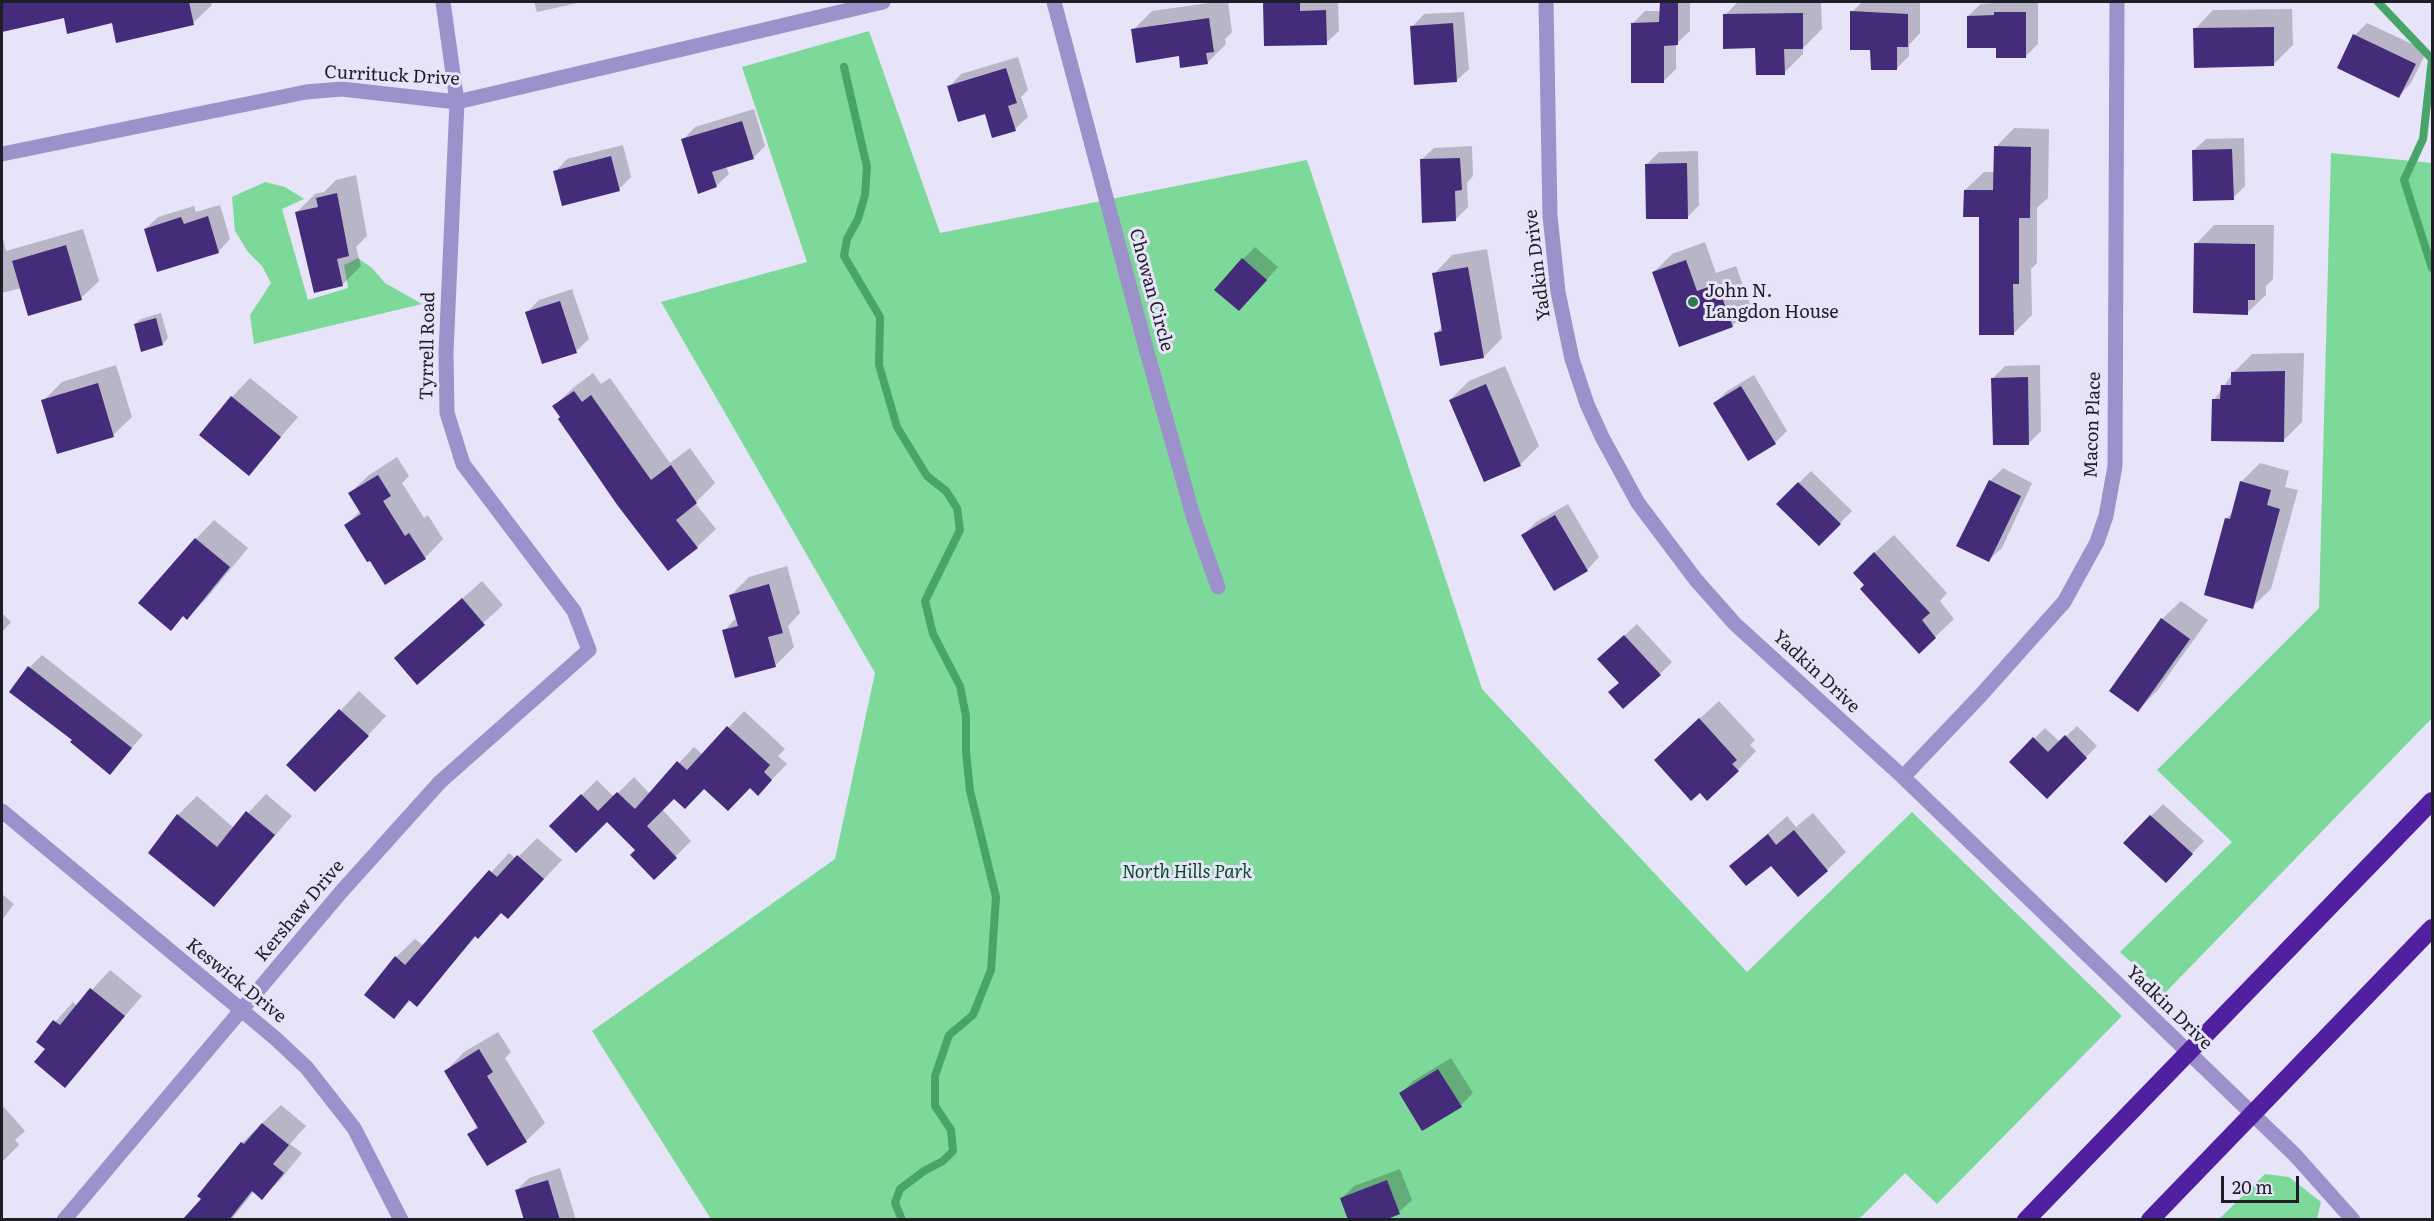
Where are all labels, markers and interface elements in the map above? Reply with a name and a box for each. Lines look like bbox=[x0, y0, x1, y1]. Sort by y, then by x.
street label: Currituck Drive bbox=[324, 62, 460, 90]
street label: Yadkin Drive bbox=[1520, 208, 1556, 322]
street label: Chowan Circle bbox=[1124, 226, 1178, 354]
place label: John N. Langdon House bbox=[1705, 281, 1839, 324]
street label: Tyrrell Road bbox=[416, 291, 440, 401]
marker: John N. Langdon House bbox=[1686, 295, 1700, 309]
street label: Macon Place bbox=[2080, 371, 2106, 479]
street label: Yadkin Drive bbox=[1768, 626, 1864, 718]
street label: Kershaw Drive bbox=[251, 856, 349, 966]
park label: North Hills Park bbox=[1122, 862, 1252, 884]
street label: Keswick Drive bbox=[182, 934, 290, 1028]
street label: Yadkin Drive bbox=[2121, 962, 2217, 1054]
scale bar bbox=[2224, 1164, 2302, 1202]
text: 20 m bbox=[2232, 1173, 2273, 1200]

